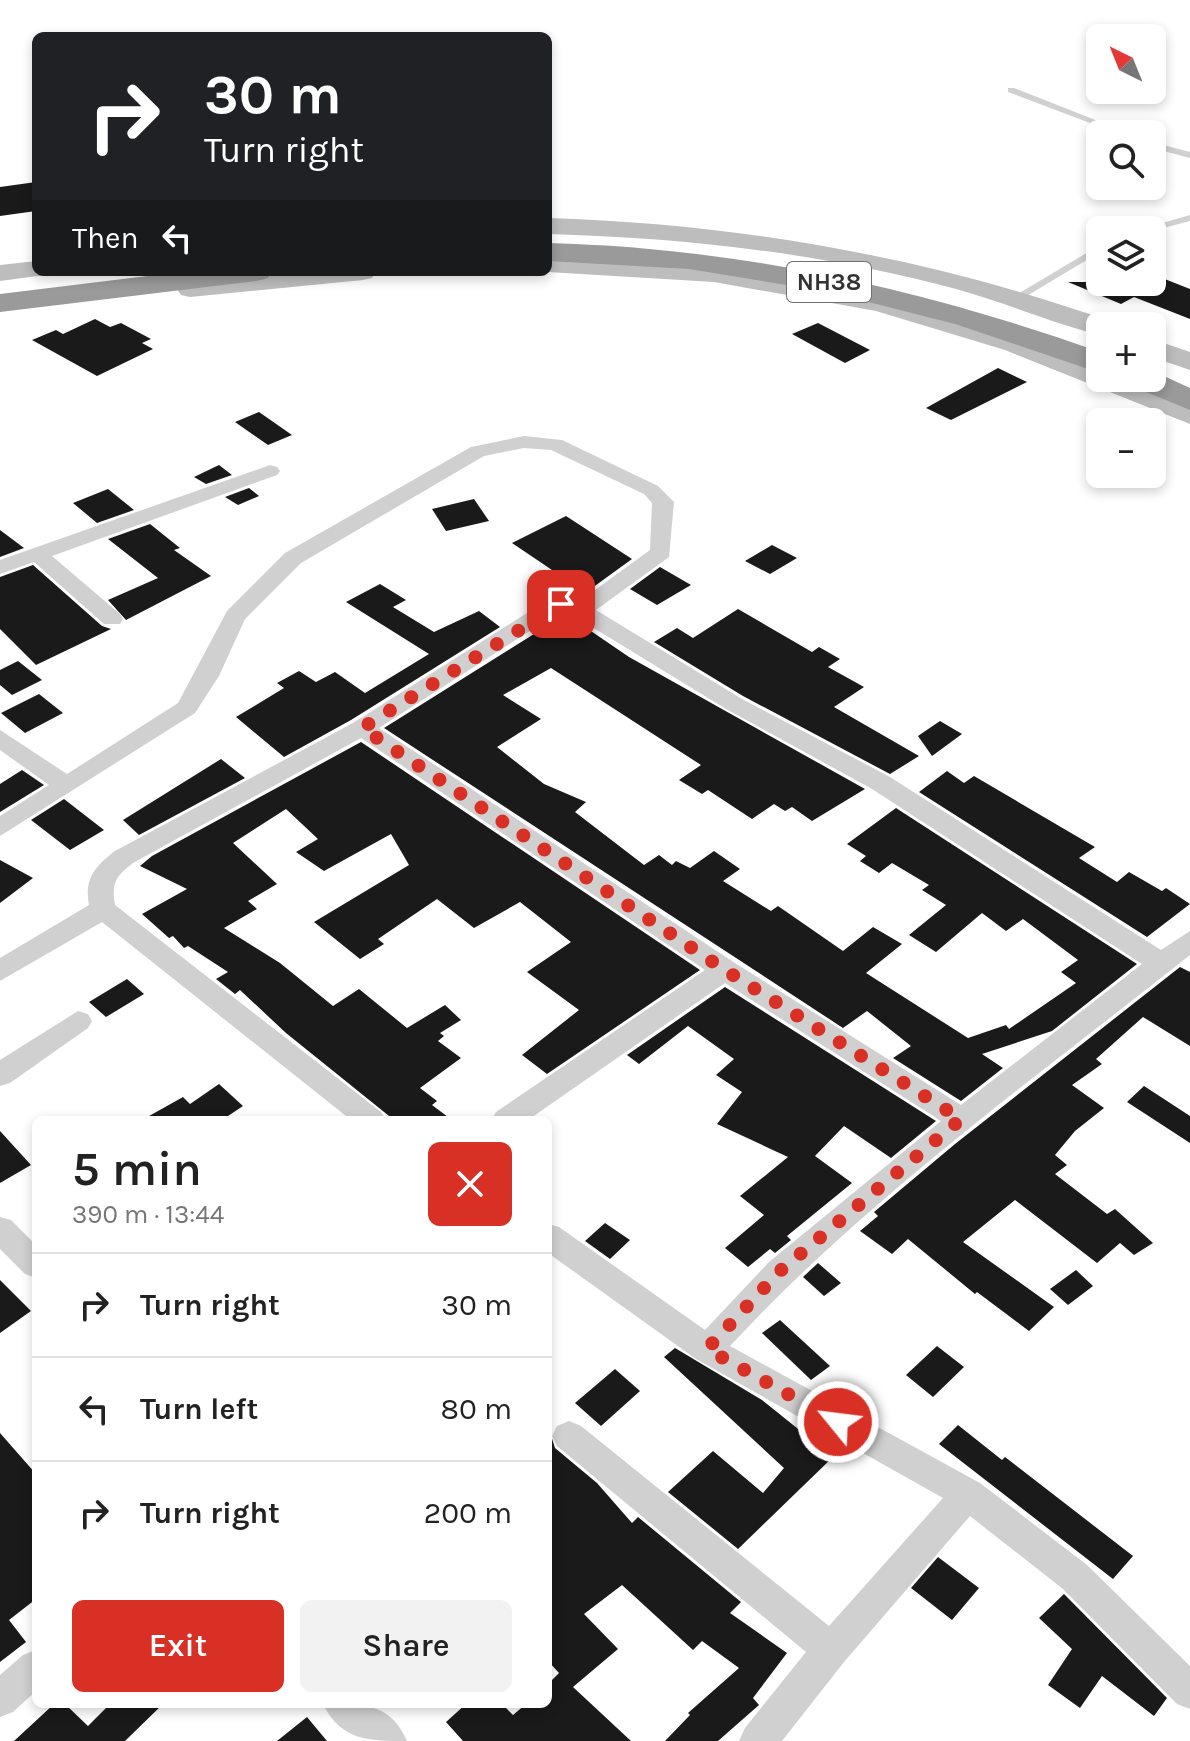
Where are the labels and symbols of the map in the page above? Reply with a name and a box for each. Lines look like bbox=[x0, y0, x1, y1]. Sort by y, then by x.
north arrow bbox=[1086, 24, 1166, 104]
road number: NH38 bbox=[787, 262, 871, 302]
pin bbox=[527, 570, 595, 638]
position arrow bbox=[796, 1380, 880, 1464]

